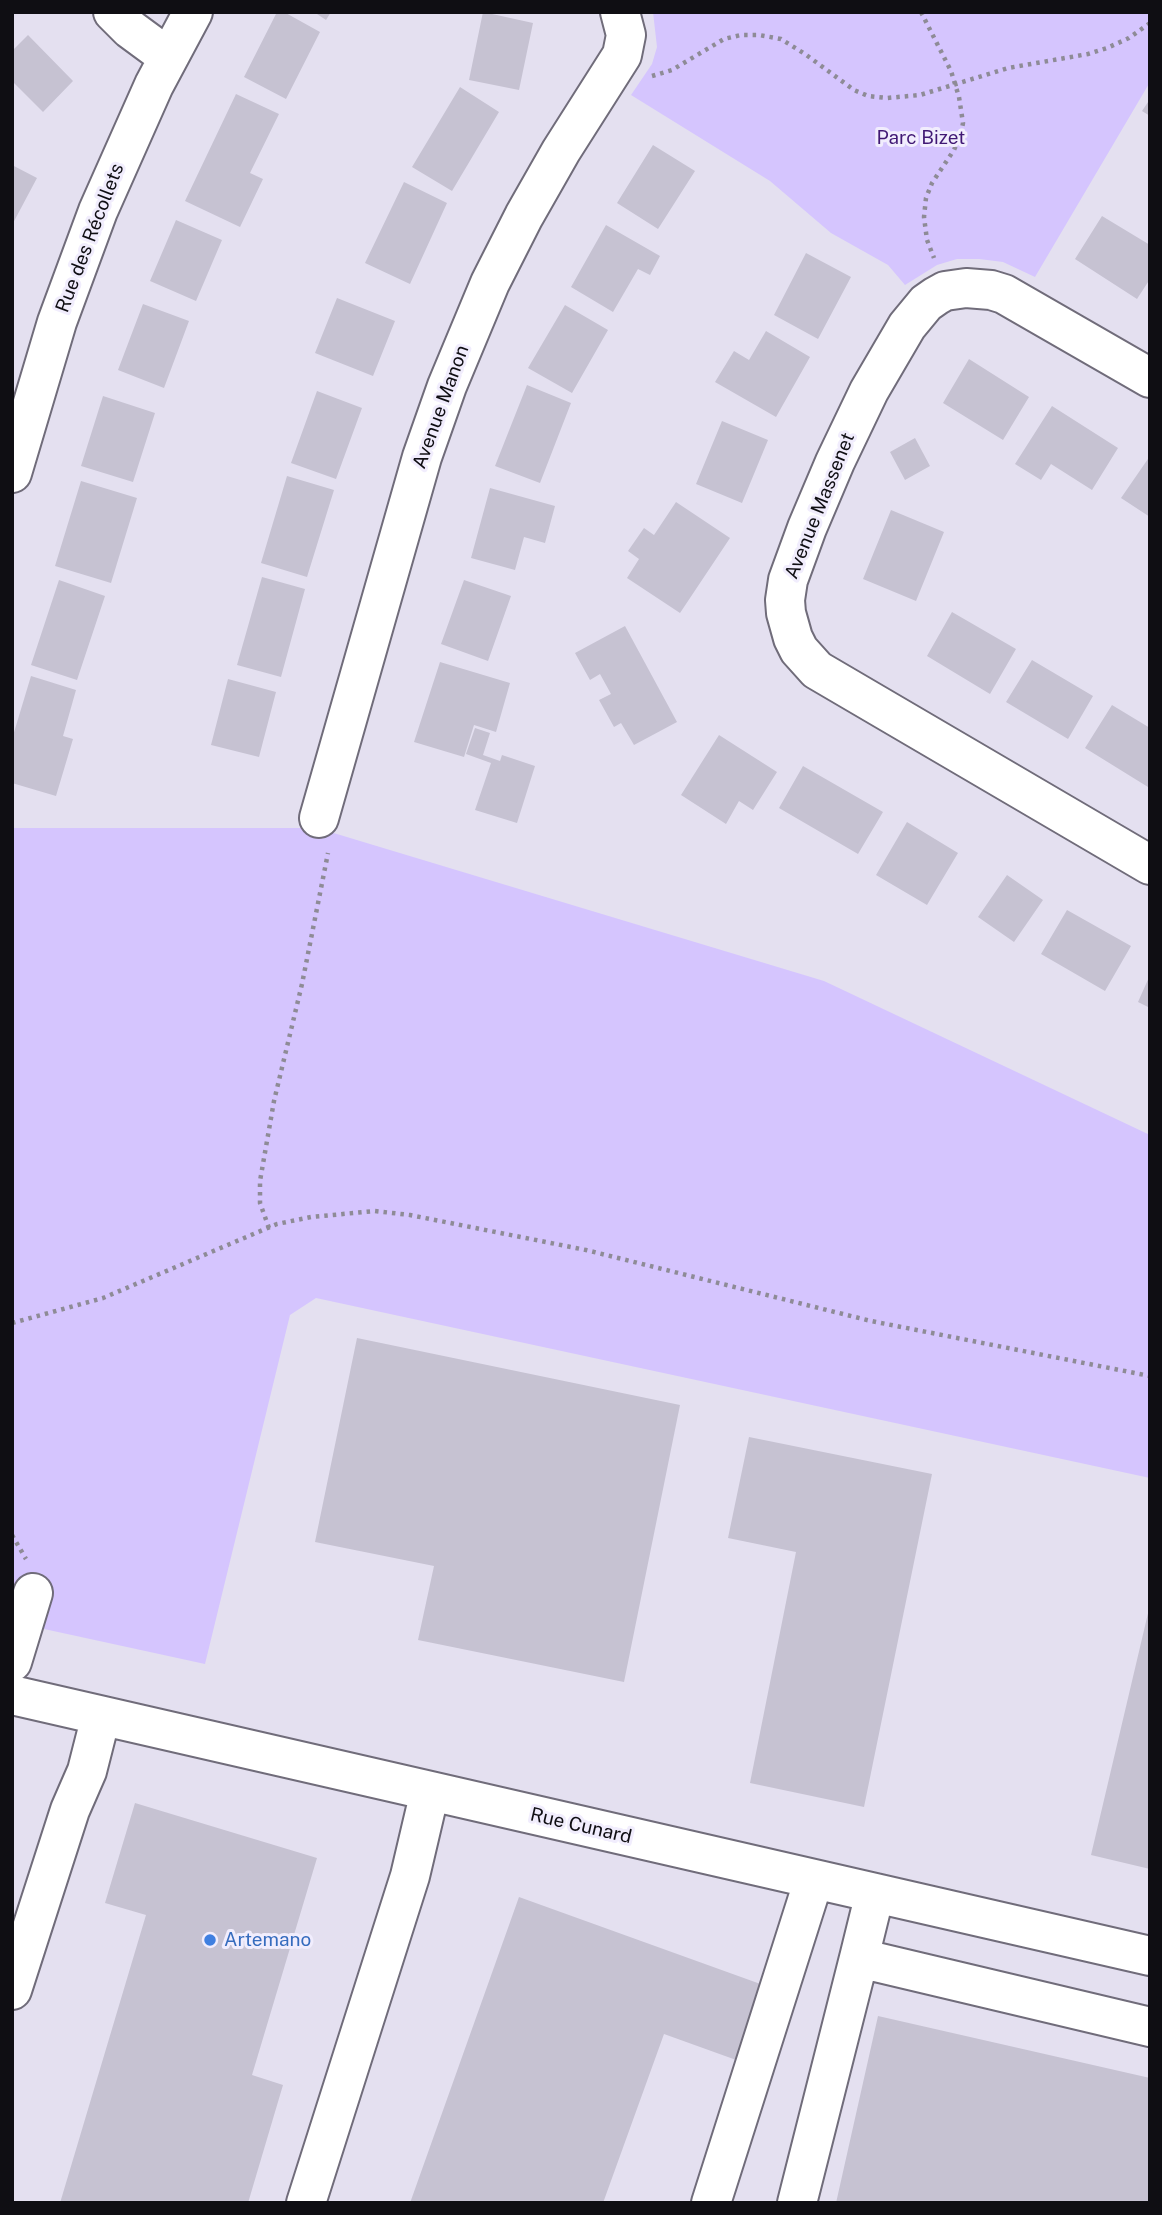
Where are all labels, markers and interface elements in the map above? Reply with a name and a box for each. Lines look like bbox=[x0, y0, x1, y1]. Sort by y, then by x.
park label: Parc Bizet bbox=[877, 127, 965, 149]
street label: Rue des Récollets bbox=[51, 160, 129, 316]
street label: Avenue Manon bbox=[408, 342, 474, 472]
street label: Avenue Massenet bbox=[780, 430, 860, 582]
street label: Rue Cunard bbox=[528, 1803, 634, 1849]
place label: Artemano bbox=[224, 1929, 311, 1951]
marker: Artemano bbox=[202, 1932, 218, 1948]

